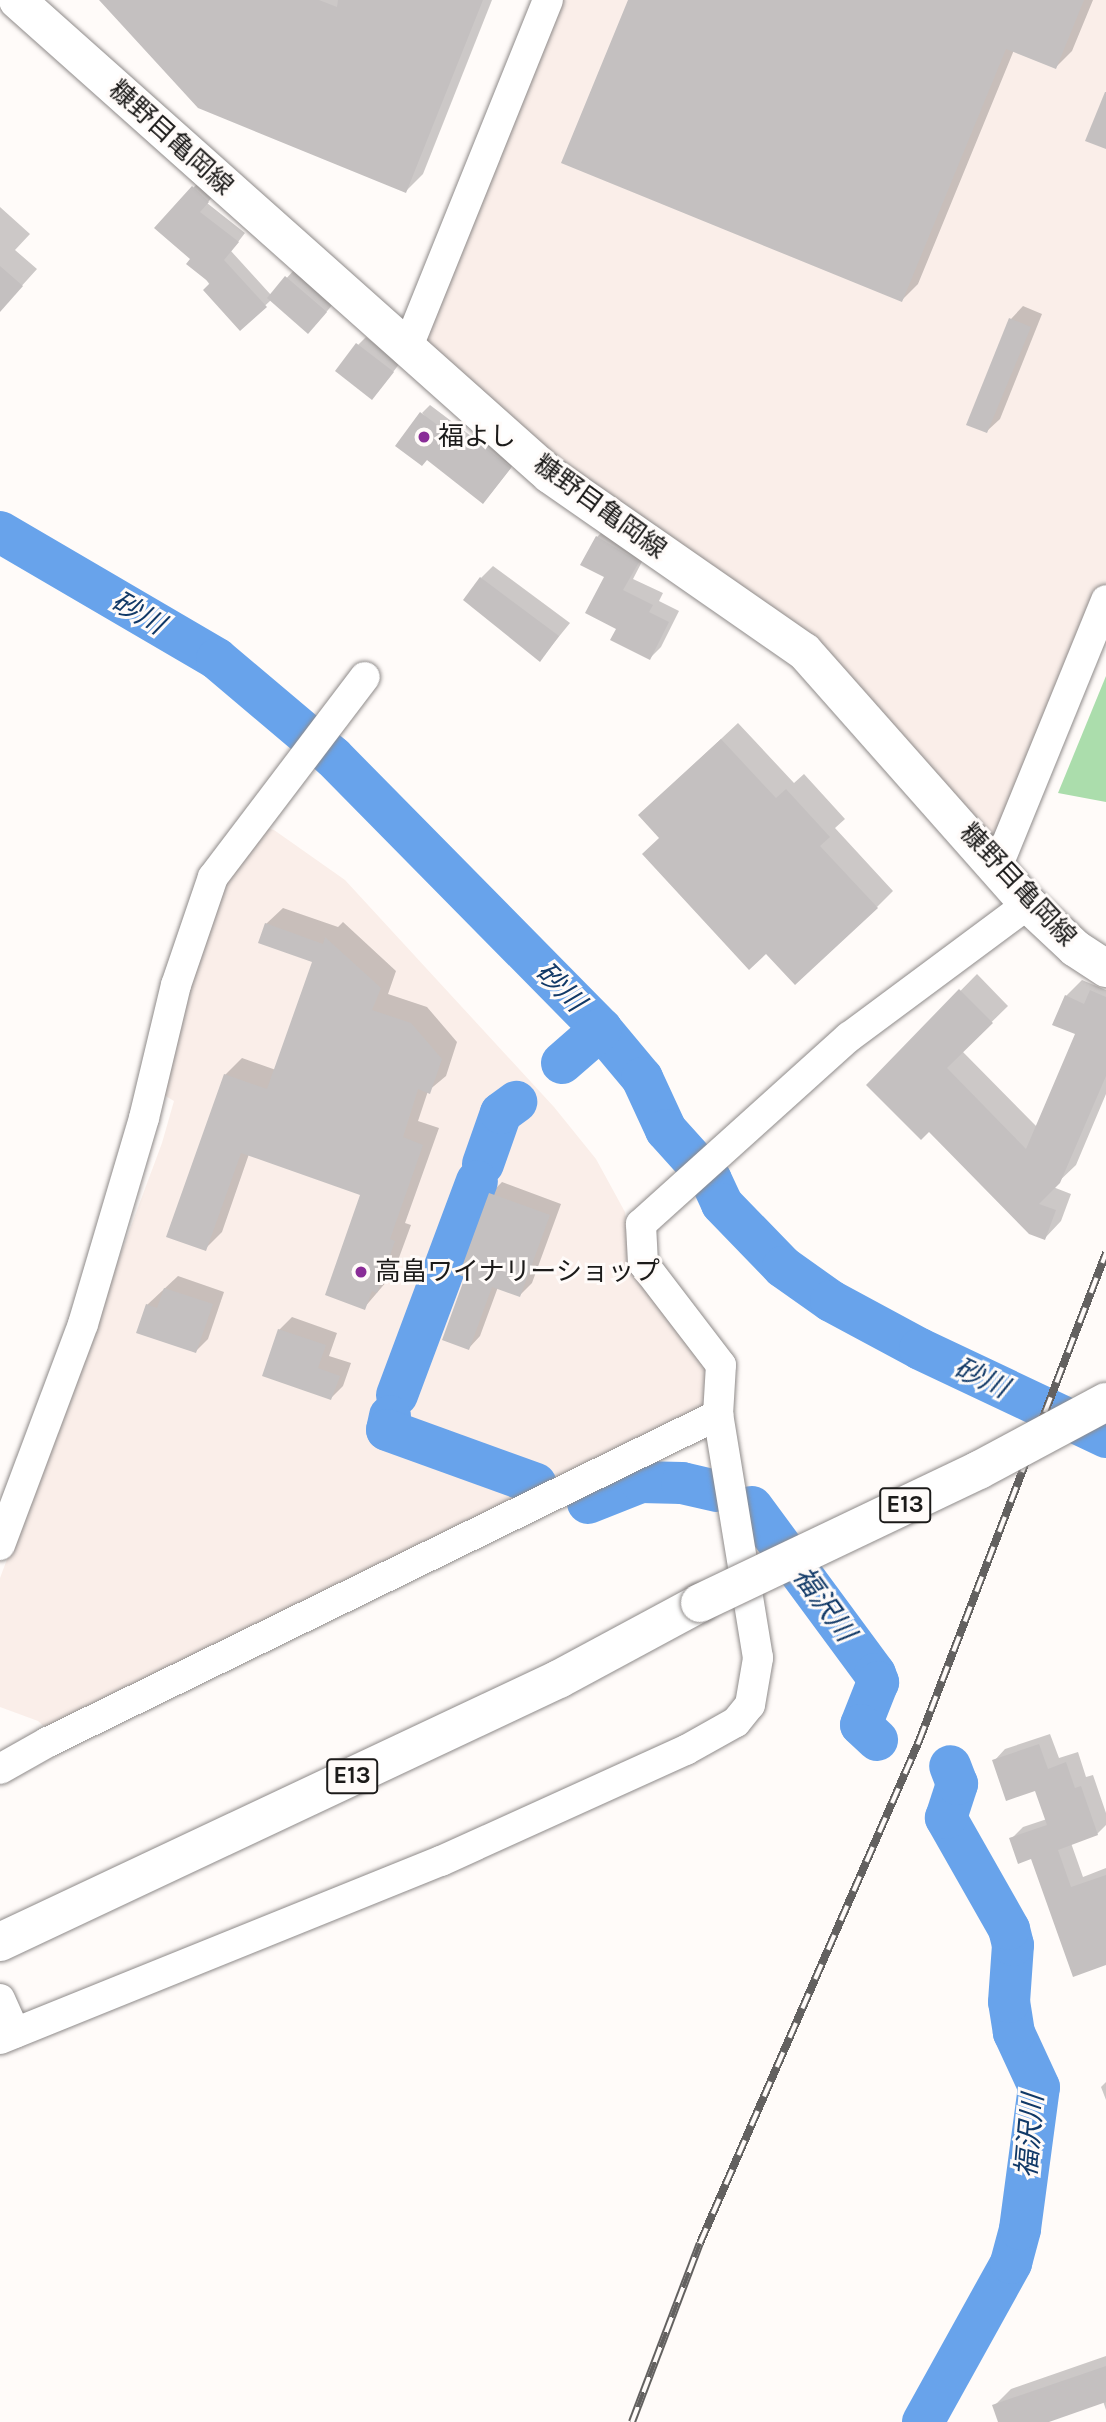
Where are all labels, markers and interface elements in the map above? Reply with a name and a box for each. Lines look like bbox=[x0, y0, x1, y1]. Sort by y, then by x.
street label: 糠野目亀岡線 bbox=[103, 74, 239, 202]
place label: 福よし bbox=[438, 421, 516, 453]
marker: 福よし bbox=[416, 429, 432, 445]
street label: 糠野目亀岡線 bbox=[528, 449, 672, 565]
water label: 砂川 bbox=[105, 584, 171, 642]
street label: 糠野目亀岡線 bbox=[953, 817, 1083, 953]
water label: 砂川 bbox=[528, 955, 592, 1019]
place label: 高畠ワイナリーショップ bbox=[375, 1256, 661, 1288]
marker: 高畠ワイナリーショップ bbox=[353, 1264, 369, 1280]
water label: 砂川 bbox=[949, 1351, 1013, 1405]
road number: E13 bbox=[879, 1484, 931, 1526]
water label: 福沢川 bbox=[786, 1560, 862, 1648]
road number: E13 bbox=[326, 1756, 378, 1797]
water label: 福沢川 bbox=[1010, 2093, 1050, 2179]

